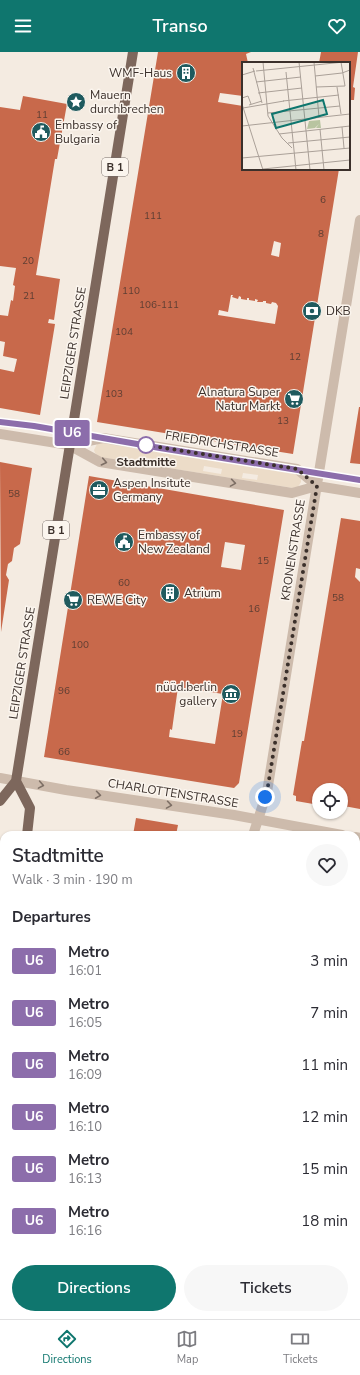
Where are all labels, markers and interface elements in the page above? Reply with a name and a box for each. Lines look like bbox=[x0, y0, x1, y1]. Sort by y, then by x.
text: Transo bbox=[152, 14, 208, 38]
icon: menu bbox=[12, 15, 34, 37]
icon: heart bbox=[326, 15, 348, 37]
building icon: WMF-Haus bbox=[175, 62, 197, 84]
inset map bbox=[242, 62, 350, 170]
place label: WMF-Haus bbox=[109, 65, 172, 81]
place label: Mauern durchbrechen bbox=[90, 87, 164, 117]
place icon: Mauern durchbrechen bbox=[65, 91, 87, 113]
house number: 11 bbox=[36, 108, 48, 122]
place label: Embassy of Bulgaria bbox=[55, 117, 118, 147]
public building icon: Embassy of Bulgaria bbox=[30, 121, 52, 143]
road number: B 1 bbox=[102, 158, 128, 176]
house number: 6 bbox=[320, 193, 326, 207]
house number: 111 bbox=[144, 209, 162, 223]
house number: 8 bbox=[318, 227, 324, 241]
house number: 20 bbox=[22, 254, 34, 268]
house number: 110 bbox=[122, 284, 140, 298]
street label: LEIPZIGER STRASSE bbox=[56, 286, 90, 400]
house number: 21 bbox=[23, 289, 35, 303]
house number: 106-111 bbox=[139, 298, 179, 312]
bank icon: DKB bbox=[301, 300, 323, 322]
place label: DKB bbox=[326, 303, 351, 319]
house number: 104 bbox=[115, 325, 133, 339]
house number: 12 bbox=[289, 350, 301, 364]
place label: Alnatura Super Natur Markt bbox=[198, 384, 281, 414]
house number: 103 bbox=[105, 387, 123, 401]
supermarket icon: Alnatura Super Natur Markt bbox=[283, 388, 305, 410]
house number: 13 bbox=[277, 414, 289, 428]
line badge: U6 bbox=[54, 420, 90, 446]
text: U6 bbox=[63, 423, 81, 442]
street label: FRIEDRICHSTRASSE bbox=[164, 427, 280, 461]
marker: Stadtmitte bbox=[137, 436, 155, 454]
place label: Stadtmitte bbox=[116, 454, 176, 470]
one-way arrow bbox=[101, 457, 108, 466]
place label: Aspen Insitute Germany bbox=[113, 475, 191, 505]
one-way arrow bbox=[230, 478, 236, 487]
office icon: Aspen Insitute Germany bbox=[88, 479, 110, 501]
house number: 58 bbox=[8, 487, 20, 501]
street label: KRONENSTRASSE bbox=[277, 498, 309, 602]
road number: B 1 bbox=[43, 521, 69, 539]
place label: Embassy of New Zealand bbox=[138, 527, 210, 557]
public building icon: Embassy of New Zealand bbox=[113, 531, 135, 553]
house number: 15 bbox=[257, 554, 269, 568]
house number: 60 bbox=[118, 576, 130, 590]
building icon: Atrium bbox=[159, 582, 181, 604]
place label: Atrium bbox=[184, 585, 221, 601]
supermarket icon: REWE City bbox=[62, 589, 84, 611]
house number: 58 bbox=[332, 591, 344, 605]
place label: REWE City bbox=[87, 592, 147, 608]
house number: 16 bbox=[248, 602, 260, 616]
street label: LEIPZIGER STRASSE bbox=[5, 606, 39, 720]
house number: 100 bbox=[71, 638, 89, 652]
place label: nüüd.berlin gallery bbox=[156, 679, 218, 709]
museum icon: nüüd.berlin gallery bbox=[220, 683, 242, 705]
house number: 96 bbox=[58, 684, 70, 698]
house number: 19 bbox=[231, 727, 243, 741]
house number: 66 bbox=[58, 745, 70, 759]
street label: CHARLOTTENSTRASSE bbox=[107, 775, 239, 811]
one-way arrow bbox=[38, 781, 44, 789]
map controls bbox=[312, 783, 348, 819]
button: locate bbox=[312, 783, 348, 819]
your location bbox=[255, 787, 275, 807]
one-way arrow bbox=[95, 790, 101, 799]
one-way arrow bbox=[166, 800, 172, 809]
text: Stadtmitte bbox=[12, 843, 104, 869]
button: heart bbox=[306, 844, 348, 886]
text: Walk · 3 min · 190 m bbox=[12, 871, 133, 889]
text: Departures bbox=[12, 907, 91, 927]
text: Metro bbox=[68, 942, 109, 962]
text: U6 bbox=[25, 951, 43, 970]
text: 3 min bbox=[310, 951, 348, 971]
text: 16:01 bbox=[68, 962, 102, 980]
text: Metro bbox=[68, 994, 109, 1014]
text: U6 bbox=[25, 1003, 43, 1022]
text: 7 min bbox=[310, 1003, 348, 1023]
text: 16:05 bbox=[68, 1014, 102, 1032]
text: Metro bbox=[68, 1046, 109, 1066]
text: U6 bbox=[25, 1055, 43, 1074]
text: 11 min bbox=[301, 1055, 348, 1075]
text: 16:09 bbox=[68, 1066, 102, 1084]
text: Metro bbox=[68, 1098, 109, 1118]
text: U6 bbox=[25, 1107, 43, 1126]
text: 12 min bbox=[301, 1107, 348, 1127]
text: 16:10 bbox=[68, 1118, 102, 1136]
text: Metro bbox=[68, 1150, 109, 1170]
text: U6 bbox=[25, 1159, 43, 1178]
text: 15 min bbox=[301, 1159, 348, 1179]
text: 16:13 bbox=[68, 1170, 102, 1188]
text: Metro bbox=[68, 1202, 109, 1222]
text: U6 bbox=[25, 1211, 43, 1230]
text: 18 min bbox=[301, 1211, 348, 1231]
text: 16:16 bbox=[68, 1222, 102, 1240]
button: Directions bbox=[12, 1265, 176, 1311]
button: Tickets bbox=[184, 1265, 348, 1311]
tab: Directions bbox=[42, 1328, 92, 1367]
tab: Map bbox=[176, 1328, 198, 1367]
tab: Tickets bbox=[283, 1328, 318, 1367]

